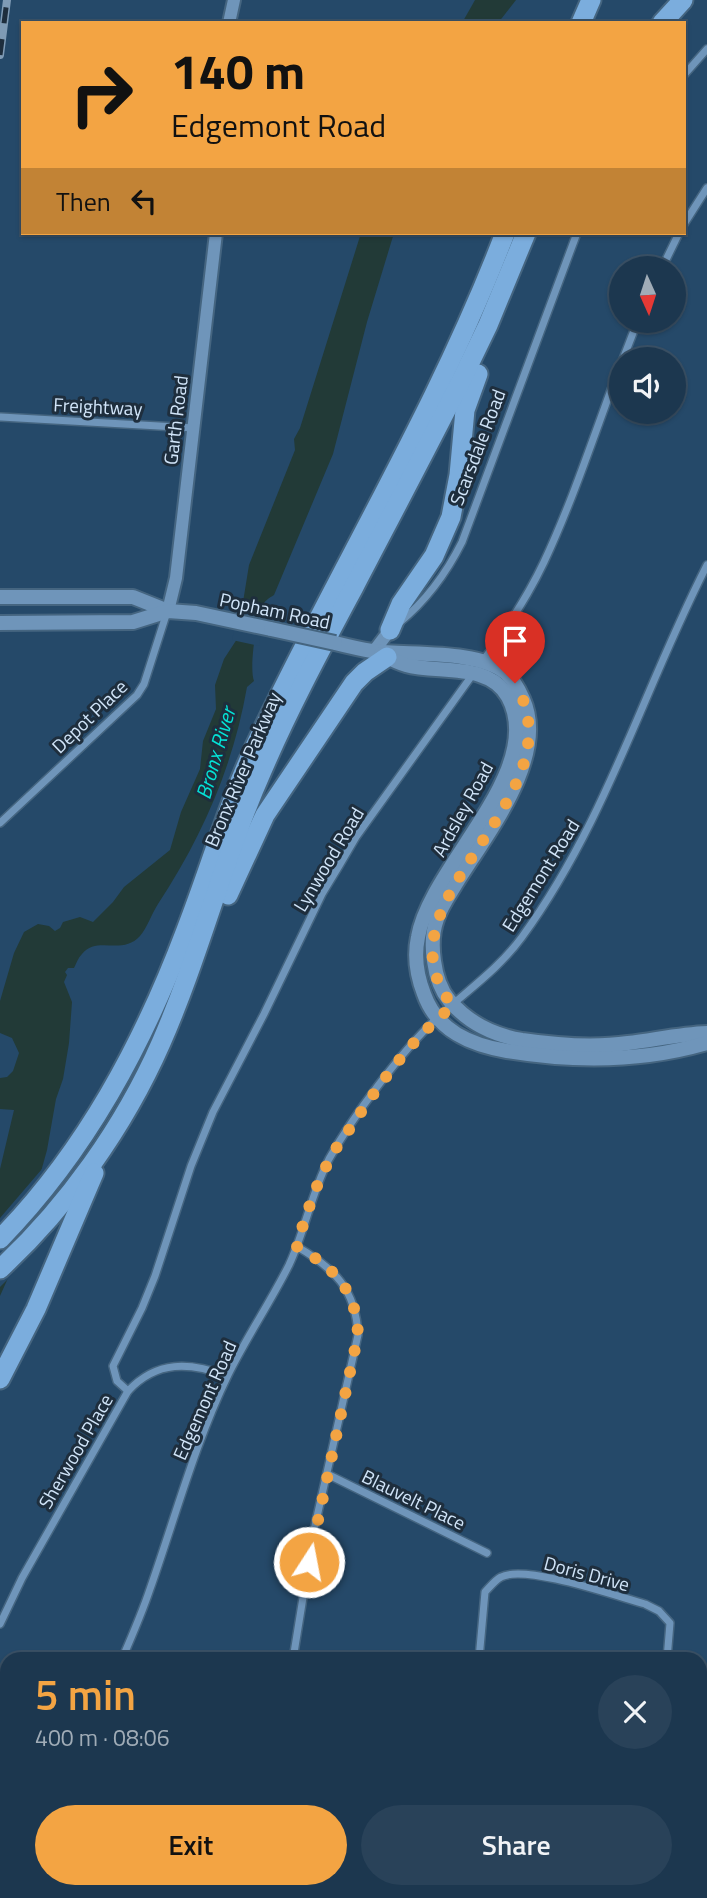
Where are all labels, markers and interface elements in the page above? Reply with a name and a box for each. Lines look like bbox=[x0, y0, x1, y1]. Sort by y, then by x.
text: 140 m bbox=[171, 33, 305, 108]
icon: right bbox=[56, 49, 147, 140]
text: Edgemont Road bbox=[171, 101, 386, 149]
text: Then bbox=[56, 182, 111, 221]
icon: left bbox=[125, 182, 163, 220]
north arrow bbox=[609, 256, 686, 332]
map controls bbox=[609, 256, 686, 424]
button: sound bbox=[609, 347, 686, 424]
street label: Garth Road bbox=[155, 374, 195, 466]
street label: Scarsdale Road bbox=[442, 385, 512, 509]
street label: Freightway bbox=[53, 389, 143, 423]
street label: Popham Road bbox=[217, 584, 333, 636]
pin bbox=[485, 611, 545, 683]
icon: arrive bbox=[496, 622, 534, 660]
street label: Depot Place bbox=[45, 672, 133, 760]
street label: Bronx River Parkway bbox=[196, 687, 288, 851]
water label: Bronx River bbox=[187, 701, 244, 803]
street label: Ardsley Road bbox=[424, 756, 500, 862]
street label: Lynwood Road bbox=[285, 801, 371, 917]
street label: Edgemont Road bbox=[494, 813, 586, 937]
street label: Edgemont Road bbox=[165, 1336, 243, 1464]
street label: Sherwood Place bbox=[30, 1388, 120, 1514]
street label: Blauvelt Place bbox=[357, 1461, 471, 1537]
position arrow bbox=[272, 1525, 346, 1599]
street label: Doris Drive bbox=[541, 1548, 633, 1598]
text: 5 min bbox=[35, 1662, 136, 1726]
button: close bbox=[598, 1675, 672, 1749]
text: 400 m · 08:06 bbox=[35, 1720, 170, 1755]
button: Exit bbox=[35, 1805, 347, 1885]
button: Share bbox=[361, 1805, 672, 1885]

